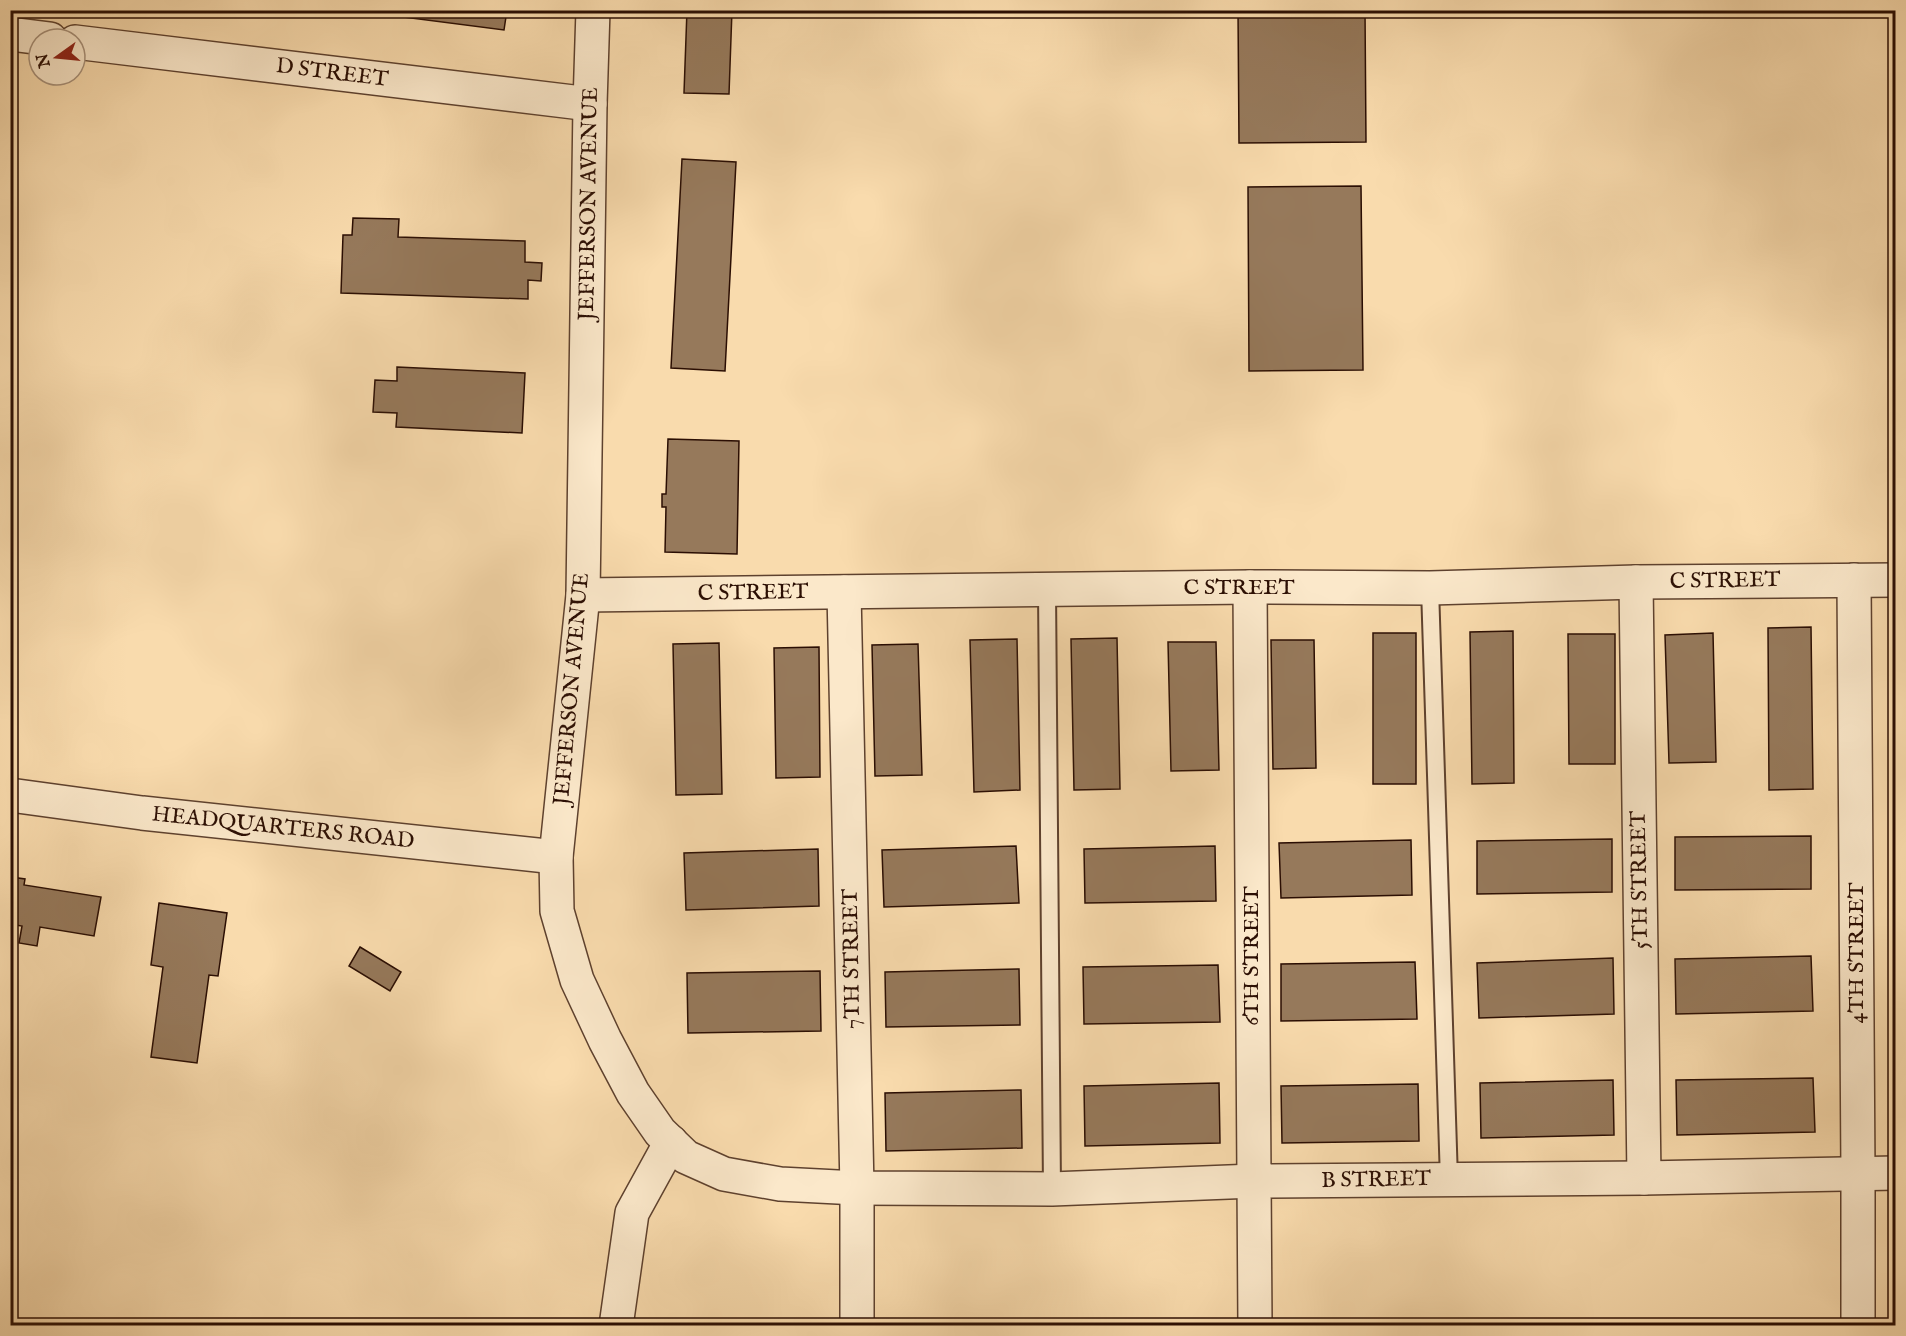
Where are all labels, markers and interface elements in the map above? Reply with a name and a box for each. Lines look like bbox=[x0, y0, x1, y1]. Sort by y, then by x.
north arrow bbox=[27, 27, 87, 87]
text: N bbox=[33, 51, 56, 71]
street label: D STREET bbox=[274, 52, 390, 94]
street label: JEFFERSON AVENUE bbox=[573, 87, 605, 324]
street label: C STREET bbox=[1669, 566, 1781, 596]
street label: JEFFERSON AVENUE bbox=[548, 571, 596, 810]
street label: C STREET bbox=[1184, 574, 1294, 602]
street label: C STREET bbox=[697, 578, 809, 608]
street label: HEADQUARTERS ROAD bbox=[150, 800, 416, 856]
street label: 5TH STREET bbox=[1625, 811, 1655, 949]
street label: 4TH STREET bbox=[1843, 883, 1871, 1023]
street label: 6TH STREET bbox=[1238, 886, 1266, 1026]
street label: 7TH STREET bbox=[837, 889, 867, 1029]
street label: B STREET bbox=[1321, 1165, 1431, 1195]

